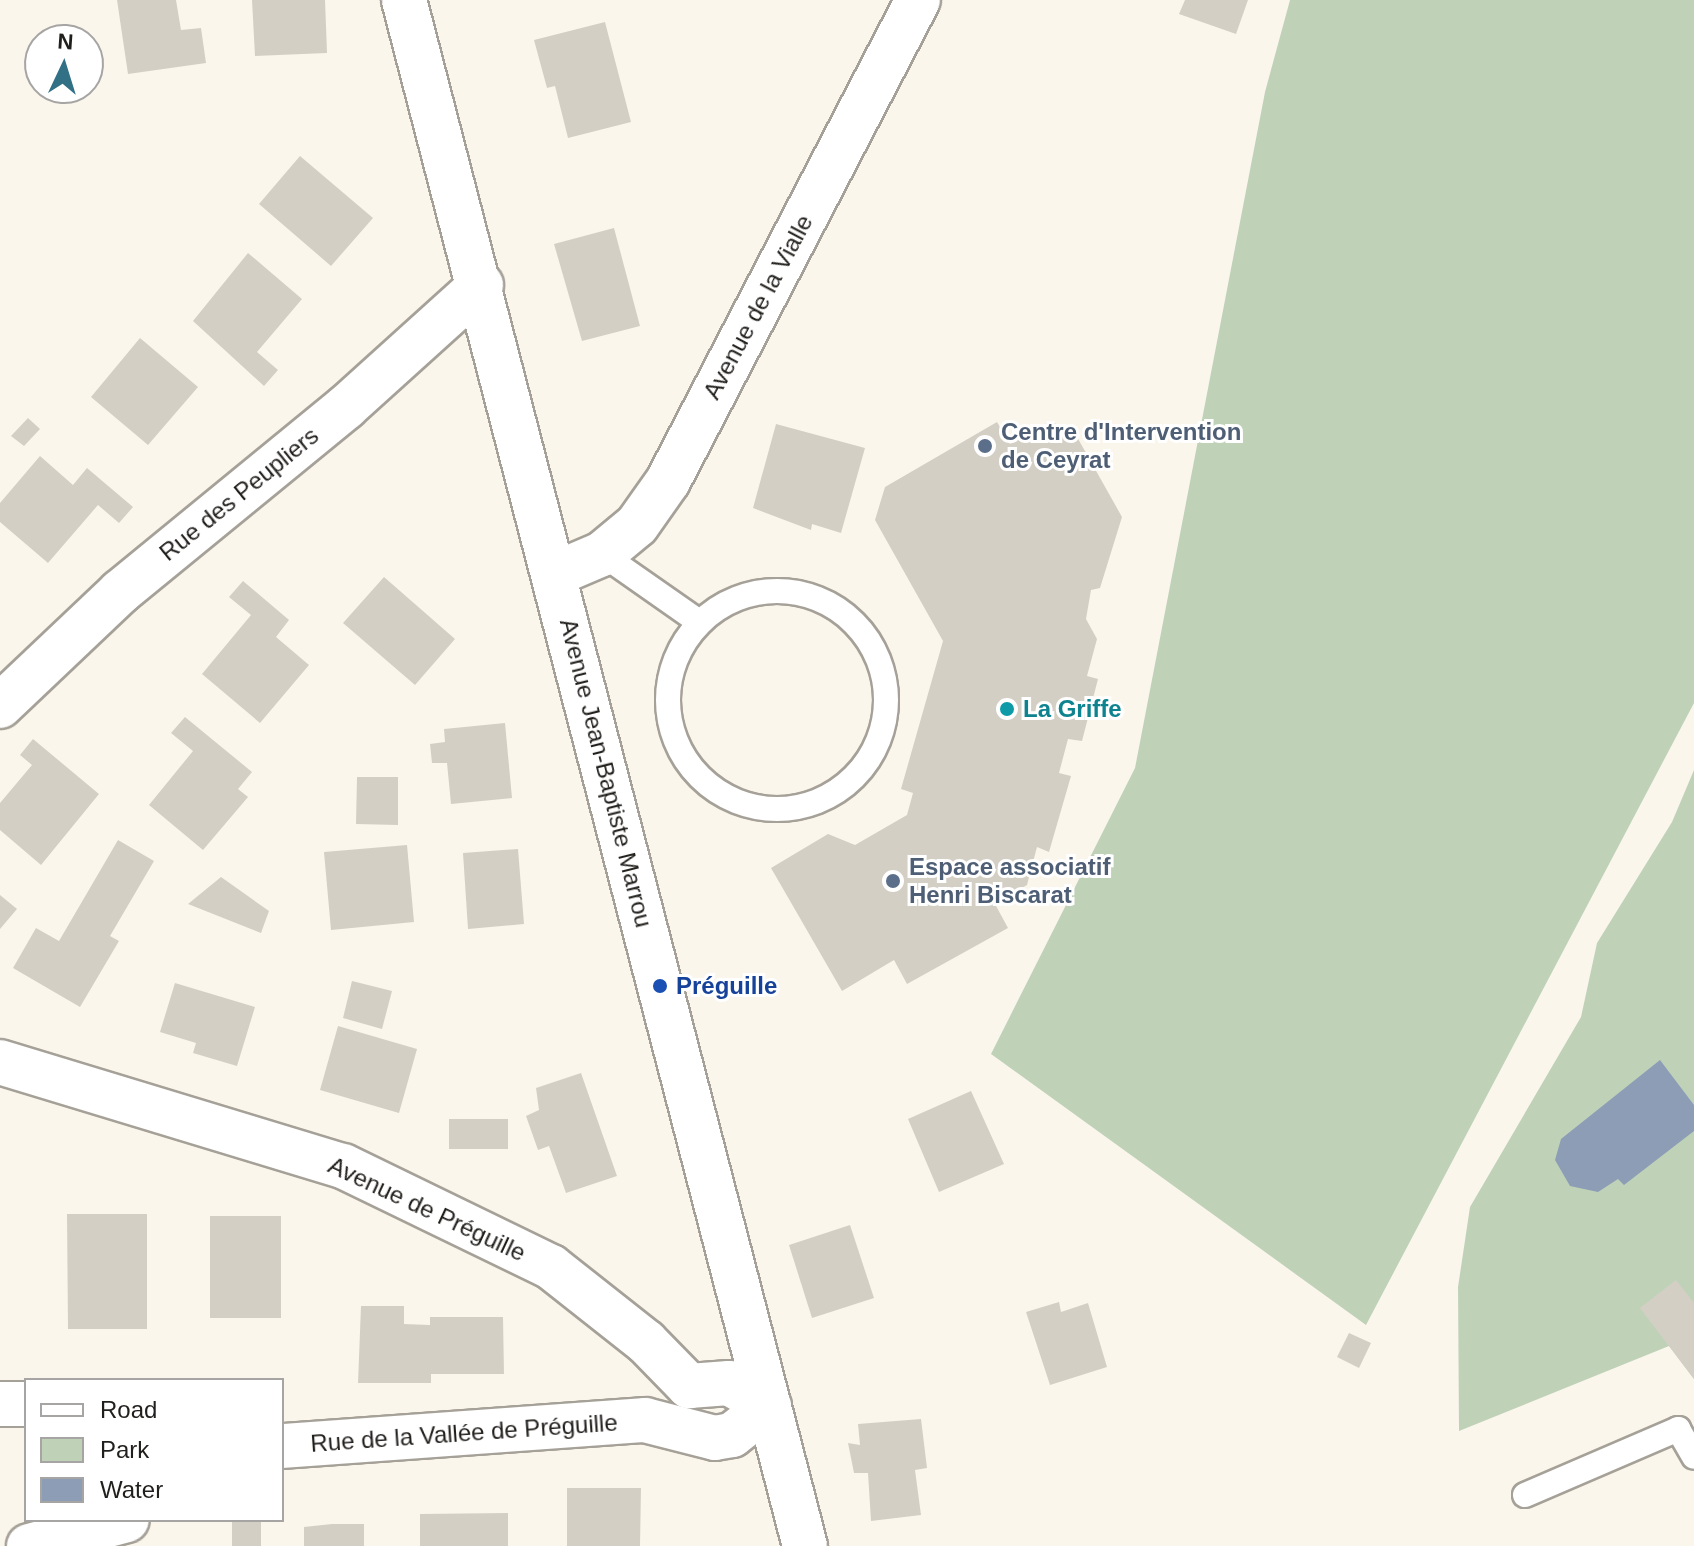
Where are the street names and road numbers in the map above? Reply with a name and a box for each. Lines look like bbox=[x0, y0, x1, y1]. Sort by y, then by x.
street label: Avenue de la Vialle bbox=[697, 210, 819, 404]
street label: Rue des Peupliers bbox=[154, 421, 324, 567]
street label: Avenue Jean-Baptiste Marrou bbox=[554, 616, 658, 930]
street label: Avenue de Préguille bbox=[324, 1151, 530, 1267]
street label: Rue de la Vallée de Préguille bbox=[309, 1408, 619, 1458]

